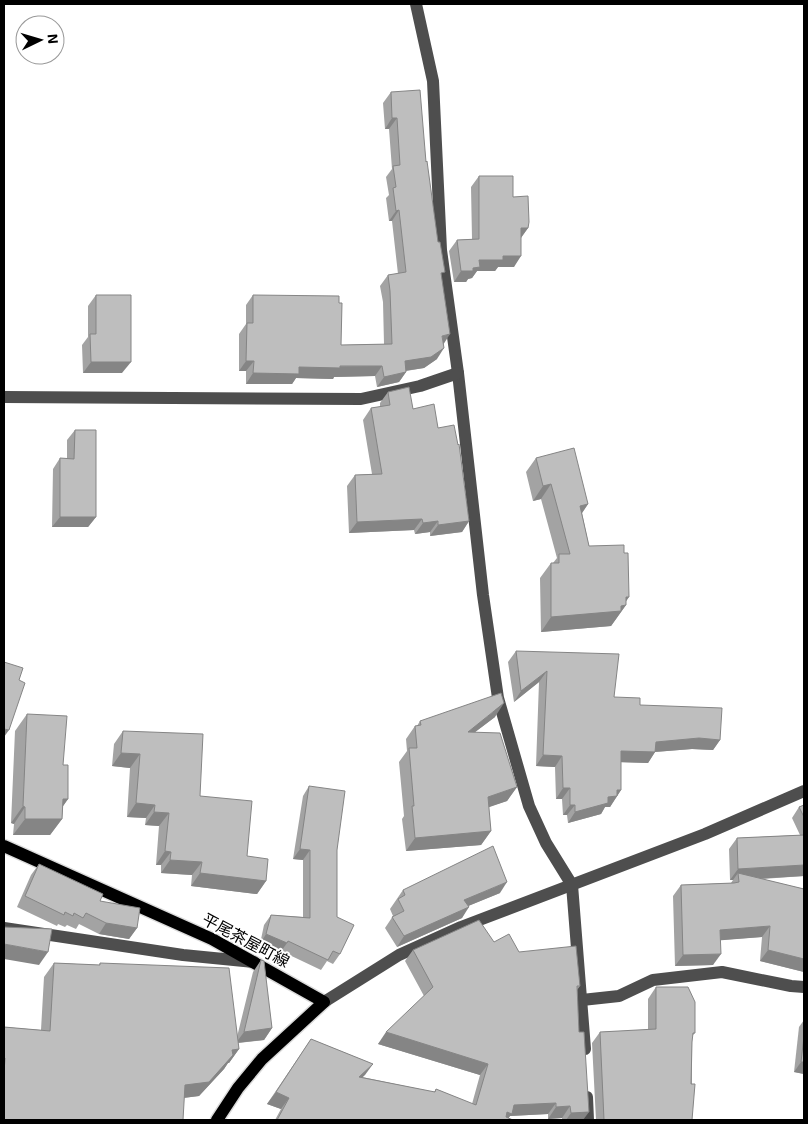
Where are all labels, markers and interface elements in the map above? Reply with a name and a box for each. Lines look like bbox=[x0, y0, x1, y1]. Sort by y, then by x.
north arrow bbox=[15, 15, 65, 65]
text: N bbox=[45, 33, 62, 45]
street label: 平尾茶屋町線 bbox=[199, 909, 293, 970]

